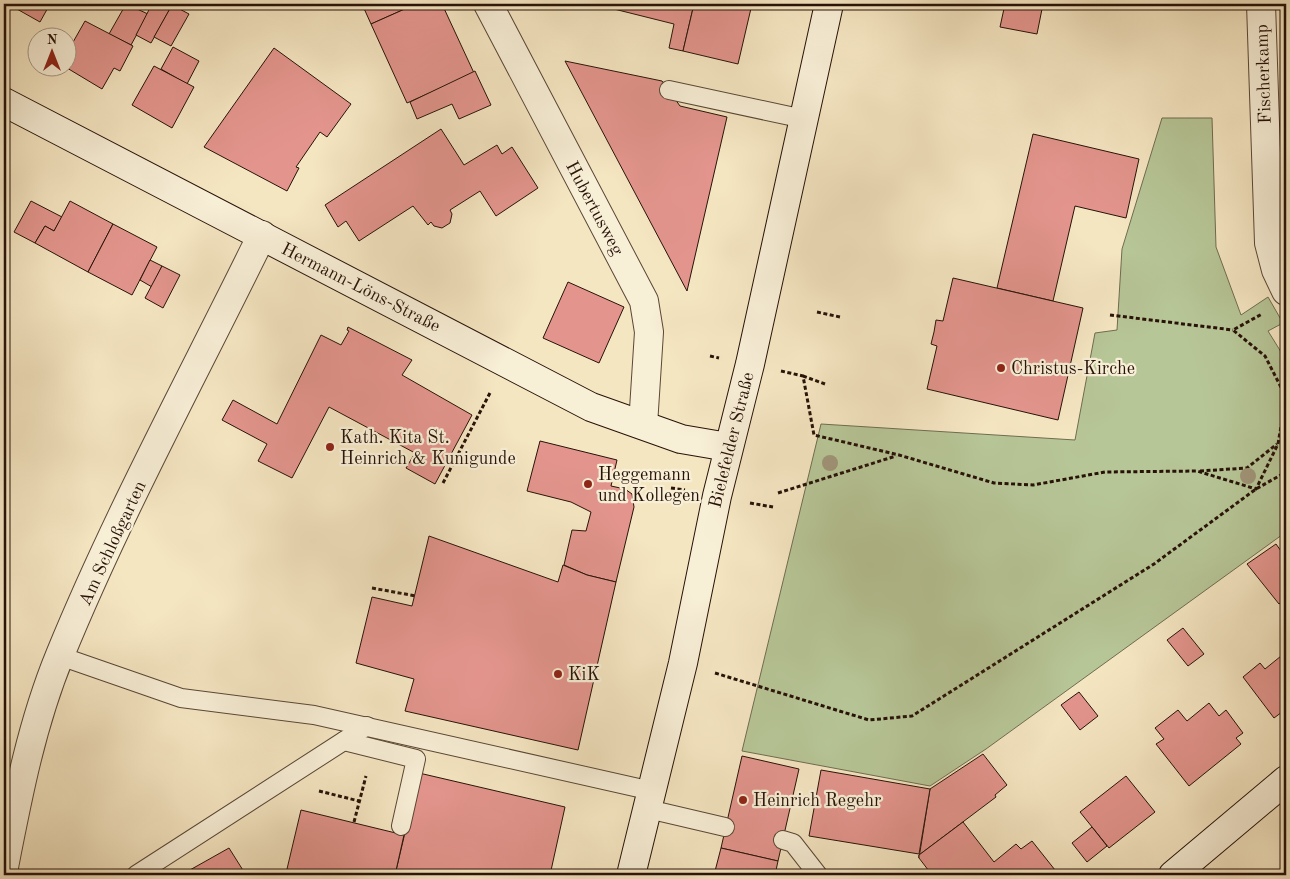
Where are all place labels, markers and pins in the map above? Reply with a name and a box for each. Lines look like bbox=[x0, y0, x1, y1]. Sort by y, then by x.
place label: Christus-Kirche bbox=[1011, 360, 1135, 378]
marker: Christus-Kirche bbox=[995, 362, 1007, 374]
place label: Kath. Kita St. Heinrich & Kunigunde bbox=[340, 429, 516, 468]
marker: Kath. Kita St. Heinrich & Kunigunde bbox=[324, 441, 336, 453]
place label: Heggemann und Kollegen bbox=[598, 466, 700, 505]
marker: Heggemann und Kollegen bbox=[582, 478, 594, 490]
place label: KiK bbox=[568, 666, 600, 684]
marker: KiK bbox=[552, 668, 564, 680]
place label: Heinrich Regehr bbox=[753, 792, 882, 810]
marker: Heinrich Regehr bbox=[737, 794, 749, 806]

